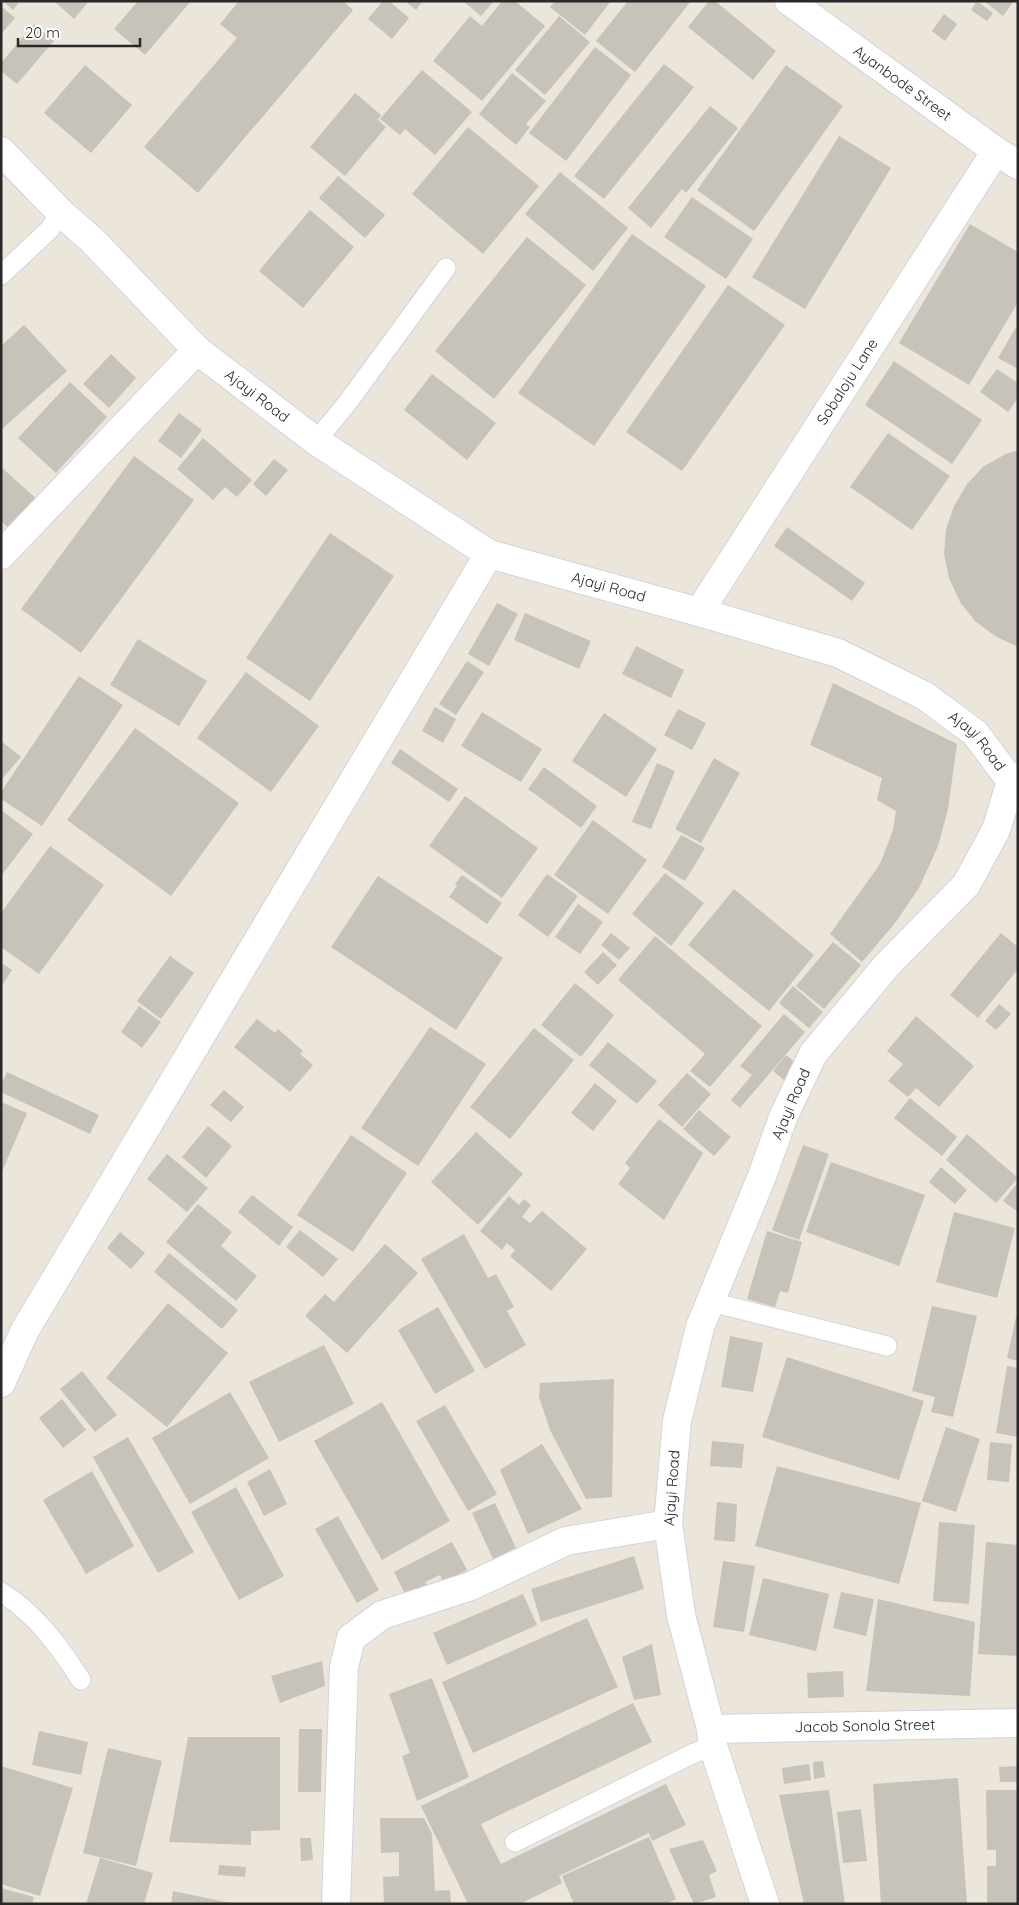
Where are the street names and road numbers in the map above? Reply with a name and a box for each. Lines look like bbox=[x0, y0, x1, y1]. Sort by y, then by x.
street label: Ayanbode Street bbox=[850, 41, 955, 125]
street label: Sobaloju Lane bbox=[812, 335, 882, 428]
street label: Ajayi Road bbox=[221, 365, 293, 426]
street label: Ajayi Road bbox=[570, 567, 648, 606]
street label: Ajayi Road bbox=[945, 707, 1010, 774]
street label: Ajayi Road bbox=[767, 1065, 814, 1142]
street label: Ajayi Road bbox=[659, 1449, 684, 1526]
street label: Jacob Sonola Street bbox=[794, 1715, 935, 1736]

